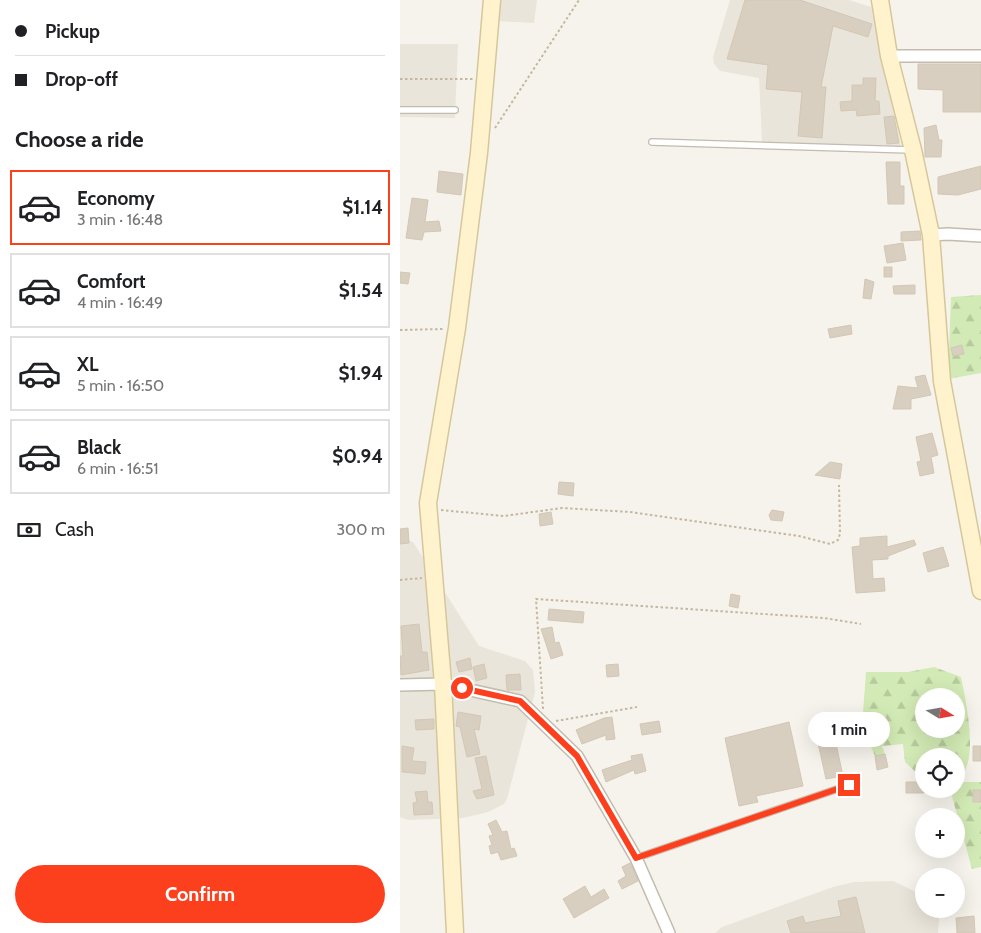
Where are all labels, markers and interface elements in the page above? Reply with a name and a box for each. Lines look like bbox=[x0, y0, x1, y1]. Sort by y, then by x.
text: Pickup bbox=[45, 20, 100, 43]
text: Drop-off bbox=[45, 68, 118, 91]
text: Choose a ride bbox=[15, 126, 144, 153]
icon: car bbox=[17, 185, 62, 230]
text: Economy bbox=[77, 187, 155, 210]
text: $1.14 bbox=[342, 196, 383, 219]
text: 3 min · 16:48 bbox=[77, 210, 163, 229]
icon: car bbox=[17, 268, 62, 313]
text: Comfort bbox=[77, 270, 146, 293]
text: $1.54 bbox=[339, 279, 383, 302]
text: 4 min · 16:49 bbox=[77, 293, 163, 312]
icon: car bbox=[17, 351, 62, 396]
text: XL bbox=[77, 353, 98, 376]
text: $1.94 bbox=[339, 362, 383, 385]
text: 5 min · 16:50 bbox=[77, 376, 164, 395]
icon: car bbox=[17, 434, 62, 479]
text: Black bbox=[77, 436, 121, 459]
text: $0.94 bbox=[332, 445, 383, 468]
text: 6 min · 16:51 bbox=[77, 459, 159, 478]
icon: cash bbox=[15, 516, 43, 544]
text: Cash bbox=[55, 518, 94, 541]
text: 300 m bbox=[336, 520, 385, 539]
route start bbox=[451, 677, 473, 699]
north arrow bbox=[915, 688, 965, 738]
map controls bbox=[915, 688, 965, 918]
callout: 1 min bbox=[808, 712, 890, 748]
text: 1 min bbox=[831, 720, 867, 739]
button: locate bbox=[915, 748, 965, 798]
route end bbox=[838, 774, 860, 796]
button: + bbox=[915, 808, 965, 858]
button: Confirm bbox=[15, 865, 385, 923]
button: − bbox=[915, 868, 965, 918]

